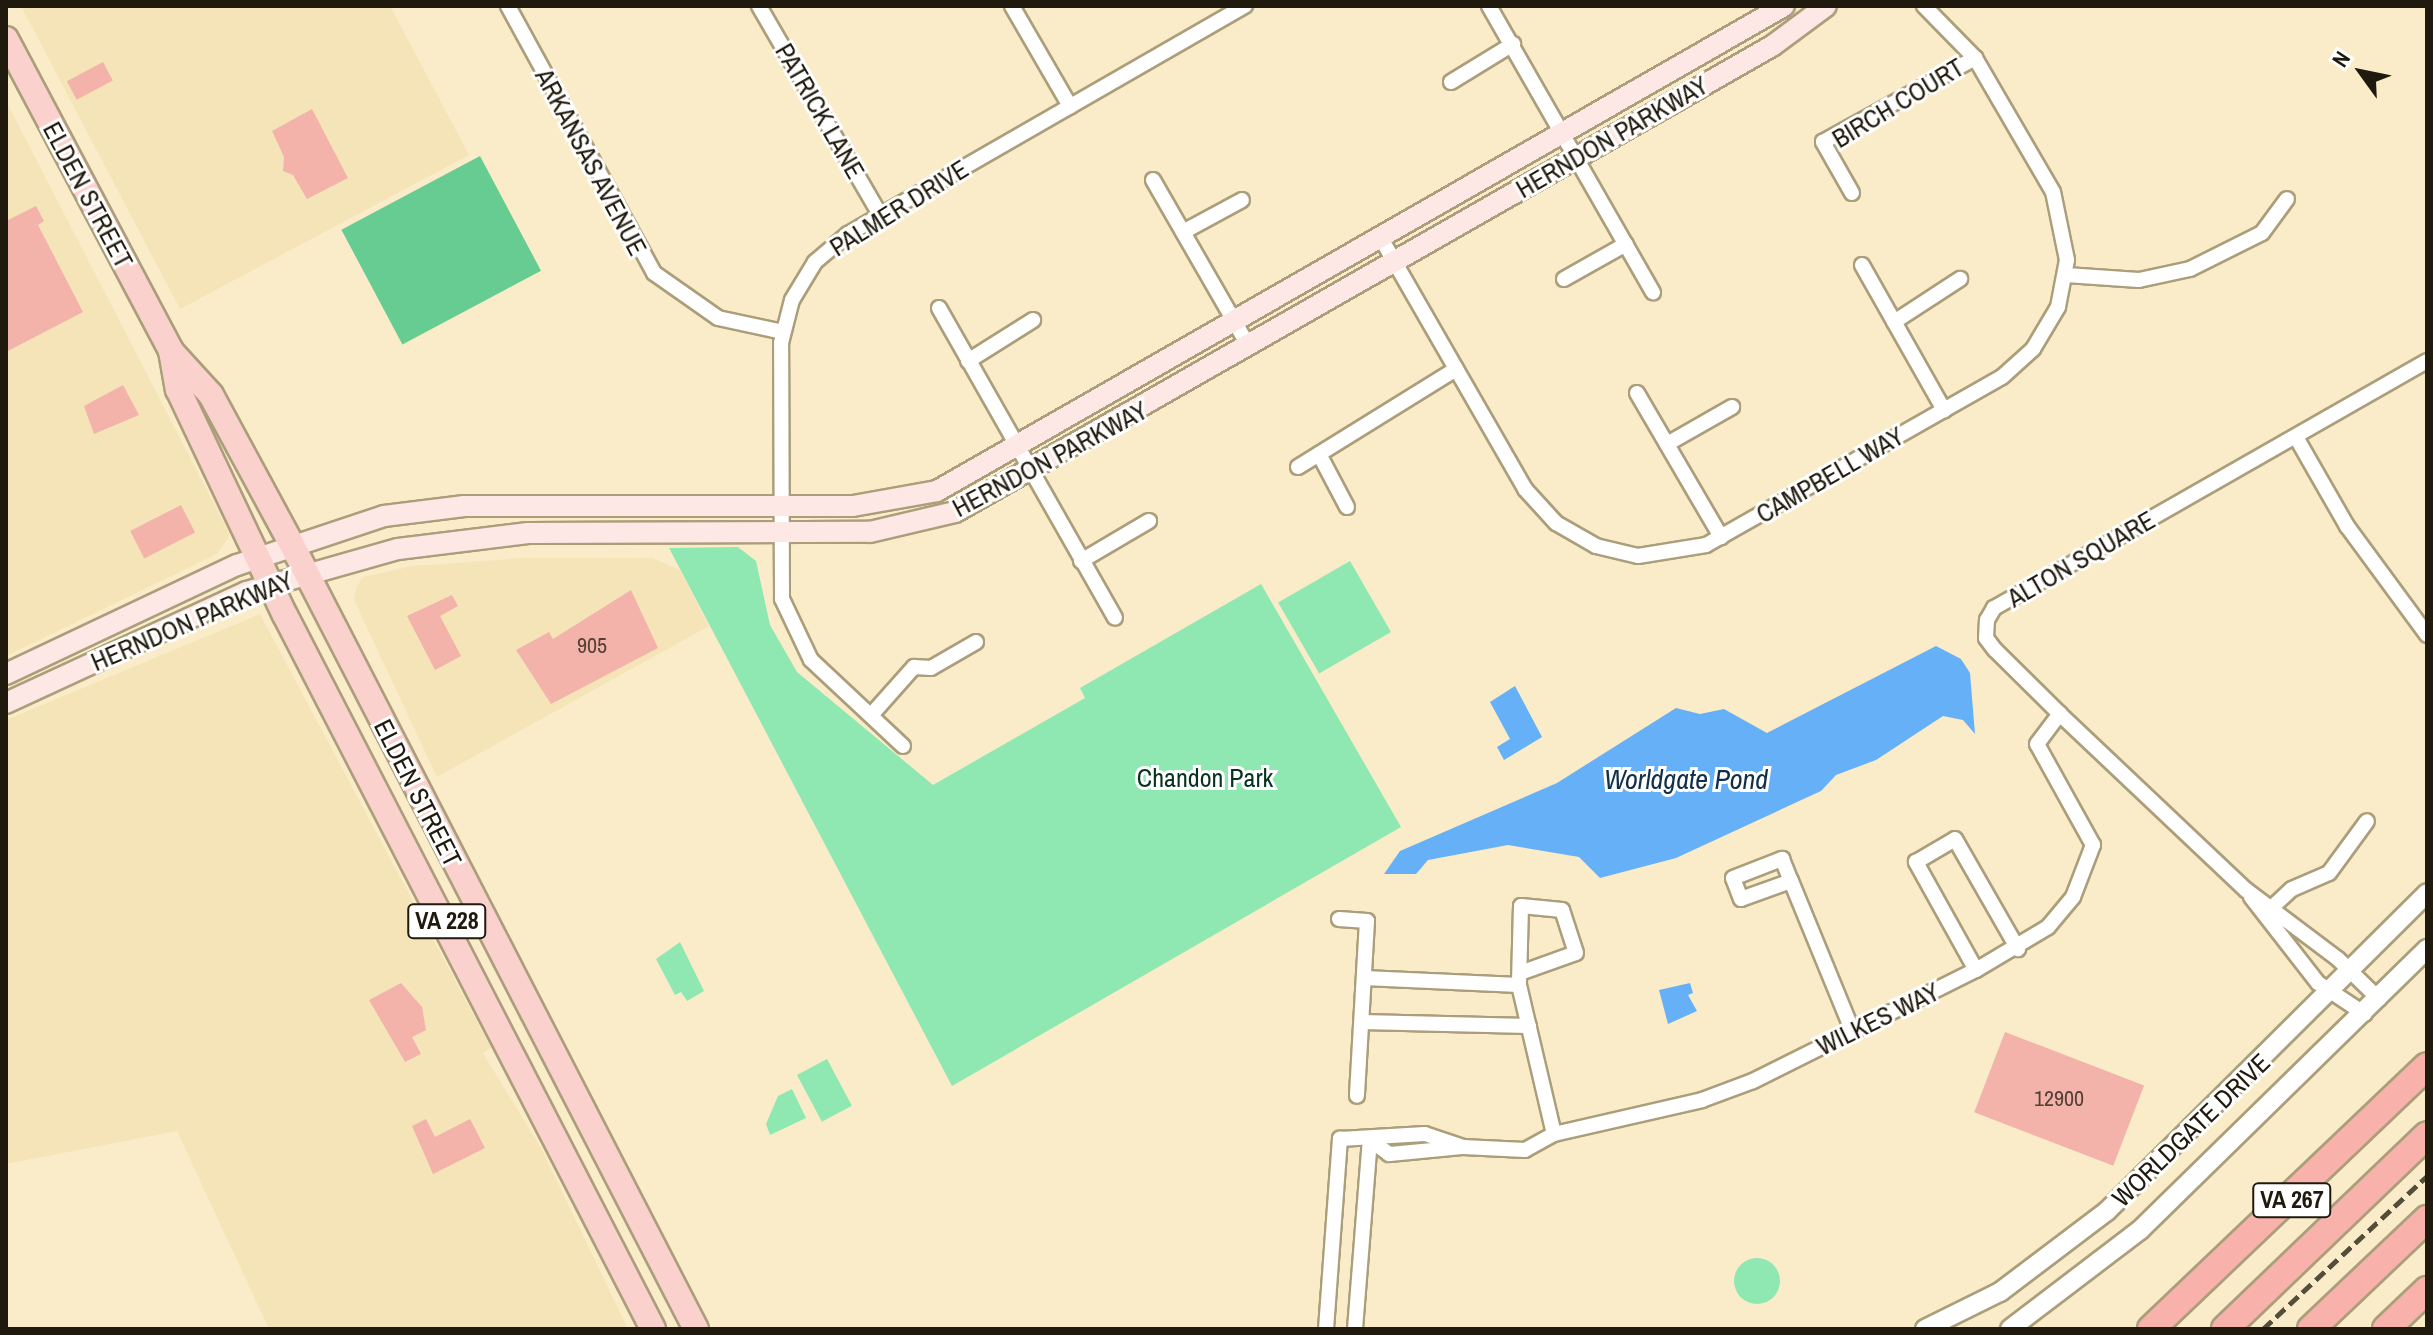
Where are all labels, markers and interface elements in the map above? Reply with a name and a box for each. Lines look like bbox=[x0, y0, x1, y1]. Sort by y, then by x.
north arrow bbox=[2321, 32, 2401, 112]
street label: PATRICK LANE bbox=[769, 38, 871, 184]
text: N bbox=[2325, 45, 2357, 73]
street label: BIRCH COURT bbox=[1827, 52, 1969, 154]
street label: ARKANSAS AVENUE bbox=[528, 63, 654, 261]
street label: HERNDON PARKWAY bbox=[1510, 69, 1714, 205]
street label: ELDEN STREET bbox=[36, 117, 140, 273]
street label: PALMER DRIVE bbox=[824, 153, 974, 263]
street label: HERNDON PARKWAY bbox=[947, 394, 1153, 524]
street label: CAMPBELL WAY bbox=[1750, 420, 1910, 530]
street label: ALTON SQUARE bbox=[2002, 504, 2160, 614]
street label: HERNDON PARKWAY bbox=[86, 564, 298, 678]
house number: 905 bbox=[577, 633, 607, 659]
street label: ELDEN STREET bbox=[368, 714, 468, 872]
park label: Chandon Park bbox=[1137, 762, 1273, 794]
water label: Worldgate Pond bbox=[1604, 762, 1768, 796]
road number: VA 228 bbox=[405, 901, 489, 941]
street label: WILKES WAY bbox=[1812, 976, 1944, 1062]
street label: WORLDGATE DRIVE bbox=[2106, 1047, 2276, 1213]
house number: 12900 bbox=[2034, 1086, 2084, 1112]
road number: VA 267 bbox=[2250, 1180, 2334, 1220]

